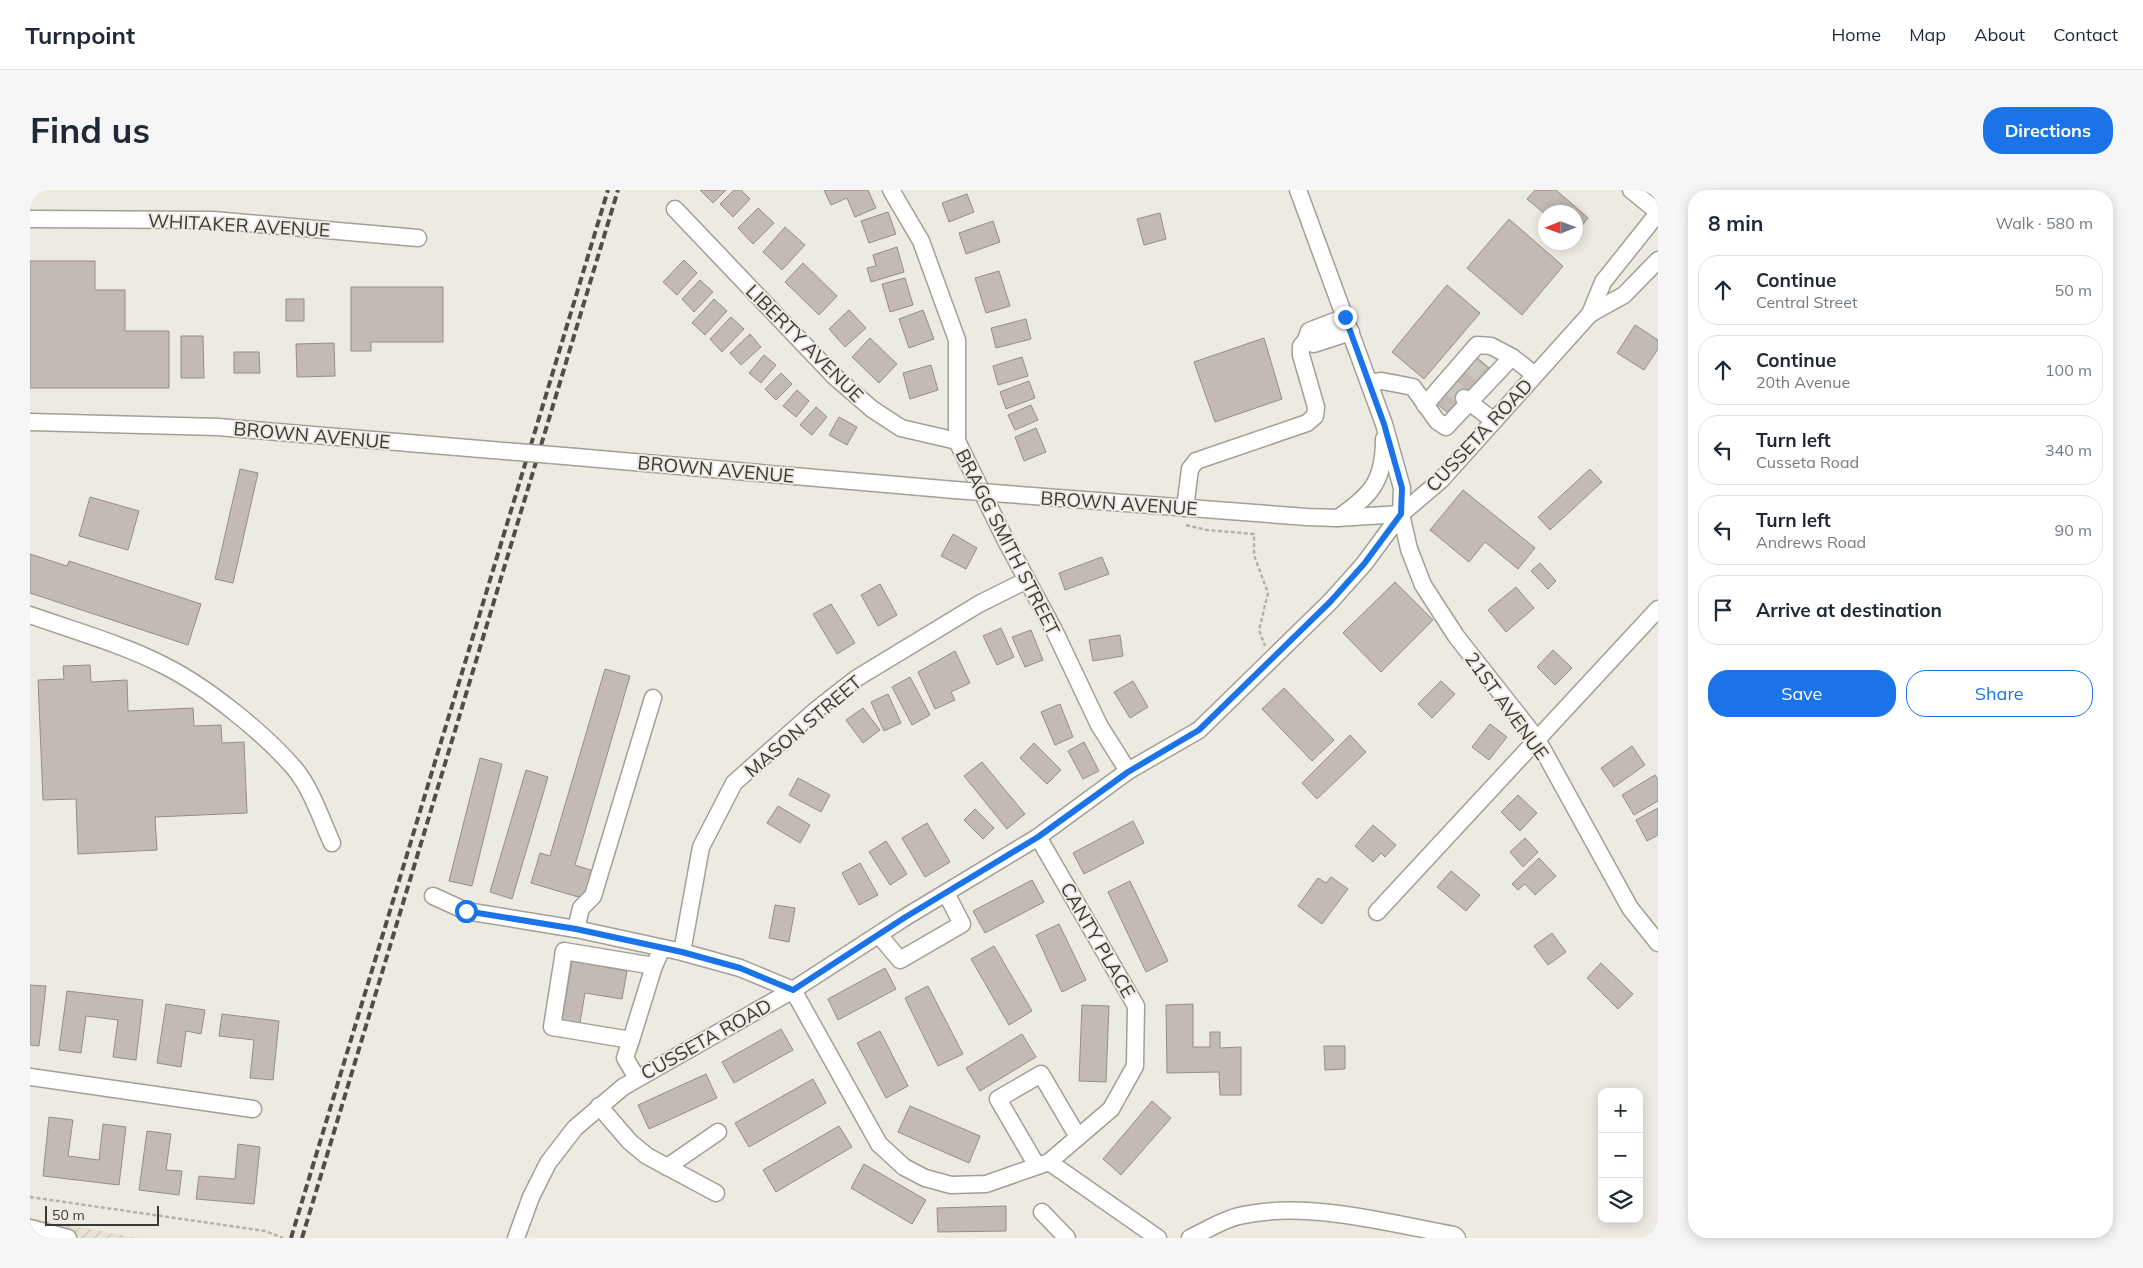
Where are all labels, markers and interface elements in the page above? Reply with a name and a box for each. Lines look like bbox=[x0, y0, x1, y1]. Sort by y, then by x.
text: Turnpoint bbox=[25, 20, 135, 50]
text: Home bbox=[1831, 23, 1881, 46]
text: Map bbox=[1909, 23, 1946, 46]
text: About bbox=[1974, 23, 2025, 46]
text: Contact bbox=[2053, 23, 2118, 46]
button: Directions bbox=[1983, 107, 2113, 154]
text: Find us bbox=[30, 108, 150, 152]
north arrow bbox=[1538, 205, 1583, 250]
street label: WHITAKER AVENUE bbox=[147, 208, 331, 242]
text: 8 min bbox=[1708, 210, 1763, 236]
text: Walk · 580 m bbox=[1995, 213, 2093, 233]
text: Continue bbox=[1756, 268, 1836, 292]
icon: ahead bbox=[1709, 276, 1737, 304]
street label: LIBERTY AVENUE bbox=[741, 279, 869, 407]
text: 50 m bbox=[2055, 280, 2092, 300]
text: Central Street bbox=[1756, 292, 1858, 312]
route end bbox=[1334, 306, 1357, 329]
text: Continue bbox=[1756, 348, 1836, 372]
icon: ahead bbox=[1709, 356, 1737, 384]
text: 100 m bbox=[2045, 360, 2092, 380]
text: 20th Avenue bbox=[1756, 372, 1850, 392]
street label: CUSSETA ROAD bbox=[1420, 373, 1538, 497]
street label: BROWN AVENUE bbox=[233, 416, 391, 454]
text: Turn left bbox=[1756, 428, 1831, 452]
icon: left bbox=[1709, 436, 1737, 464]
text: 340 m bbox=[2045, 440, 2092, 460]
street label: BRAGG SMITH STREET bbox=[951, 445, 1066, 640]
street label: BROWN AVENUE bbox=[637, 450, 795, 488]
text: Cusseta Road bbox=[1756, 452, 1859, 472]
street label: BROWN AVENUE bbox=[1040, 486, 1198, 520]
text: Turn left bbox=[1756, 508, 1831, 532]
icon: left bbox=[1709, 516, 1737, 544]
text: 90 m bbox=[2055, 520, 2092, 540]
text: Andrews Road bbox=[1756, 532, 1866, 552]
icon: arrive bbox=[1709, 596, 1737, 624]
text: Arrive at destination bbox=[1756, 598, 1942, 622]
street label: 21ST AVENUE bbox=[1460, 647, 1554, 765]
street label: MASON STREET bbox=[740, 670, 867, 782]
button: Save bbox=[1708, 670, 1896, 717]
button: Share bbox=[1906, 670, 2093, 717]
street label: CANTY PLACE bbox=[1055, 878, 1141, 1002]
route start bbox=[455, 900, 478, 923]
street label: CUSSETA ROAD bbox=[636, 993, 776, 1085]
map controls bbox=[1598, 1088, 1643, 1223]
button: + bbox=[1598, 1088, 1643, 1133]
button: − bbox=[1598, 1133, 1643, 1178]
button: layers bbox=[1598, 1178, 1643, 1223]
scale bar bbox=[45, 1203, 159, 1226]
text: 50 m bbox=[52, 1206, 85, 1224]

